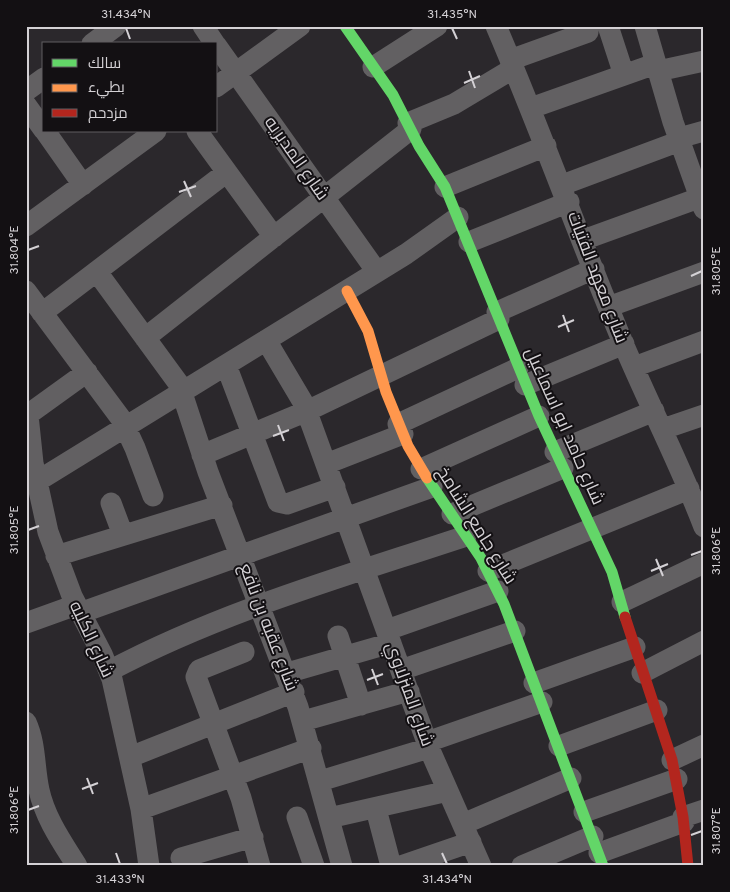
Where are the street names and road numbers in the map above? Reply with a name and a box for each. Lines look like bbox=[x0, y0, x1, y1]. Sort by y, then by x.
street label: شارع المديريه bbox=[258, 112, 333, 205]
street label: شارع معهد الفتيات bbox=[561, 208, 632, 347]
street label: شارع حامد ابو اسماعيل bbox=[519, 344, 609, 509]
street label: شارع جامع الشامخ bbox=[430, 462, 521, 589]
street label: شارع عقبه بن نافع bbox=[233, 560, 303, 695]
street label: شارع الكليه bbox=[63, 598, 118, 682]
street label: شارع المنزلاوي bbox=[378, 639, 438, 750]

